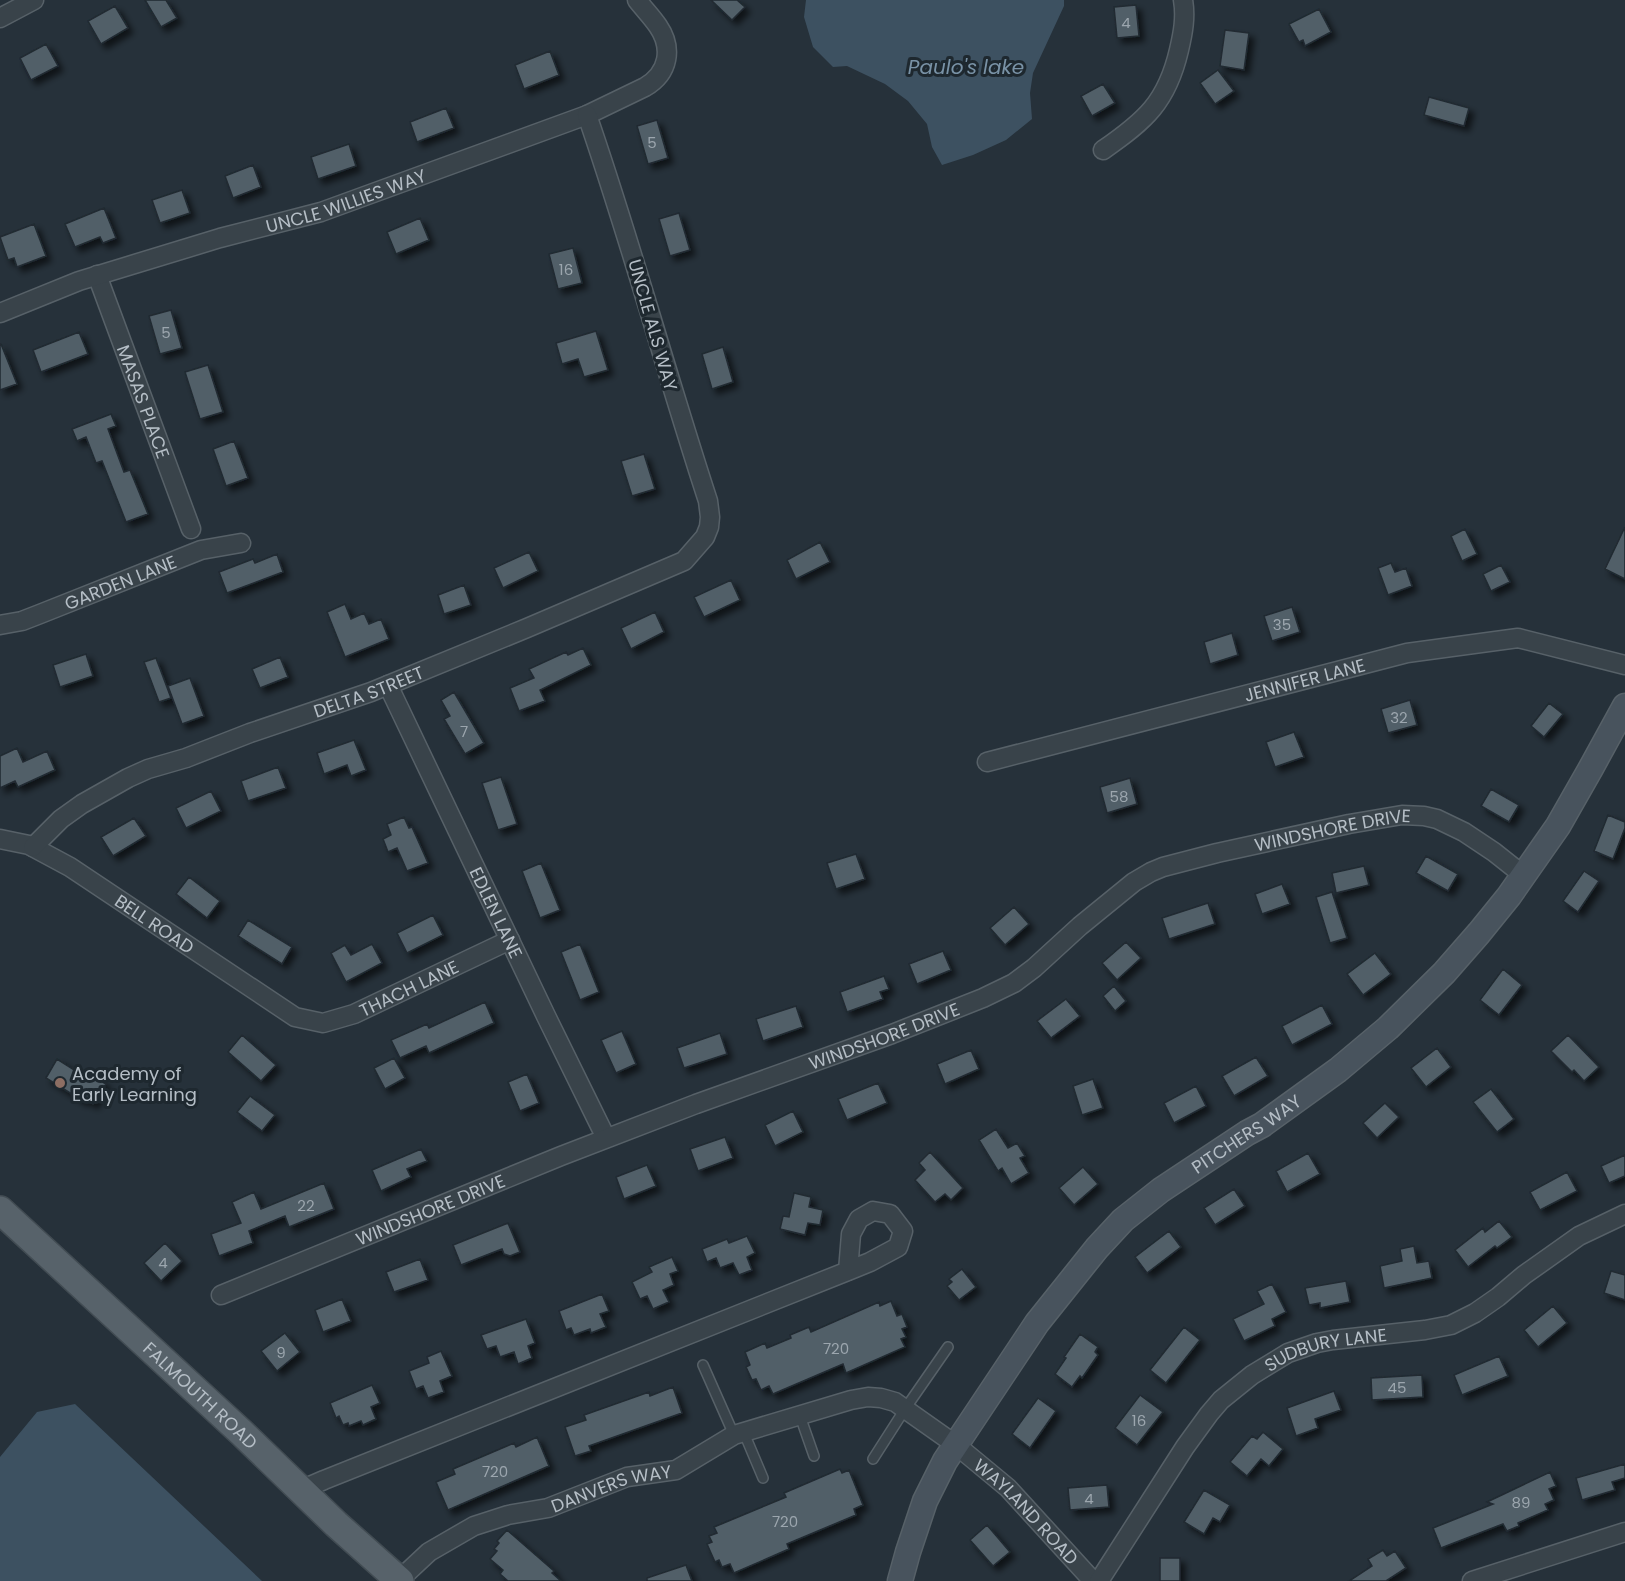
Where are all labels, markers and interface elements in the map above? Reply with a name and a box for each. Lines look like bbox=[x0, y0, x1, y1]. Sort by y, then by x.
house number: 4 bbox=[1121, 12, 1131, 33]
water label: Paulo's lake bbox=[908, 53, 1024, 81]
house number: 5 bbox=[647, 132, 657, 153]
street label: UNCLE WILLIES WAY bbox=[263, 162, 430, 238]
street label: UNCLE ALS WAY bbox=[622, 256, 684, 394]
house number: 16 bbox=[559, 259, 573, 280]
house number: 5 bbox=[161, 322, 171, 343]
street label: MASAS PLACE bbox=[111, 341, 176, 462]
street label: GARDEN LANE bbox=[61, 549, 180, 616]
house number: 35 bbox=[1273, 614, 1291, 635]
street label: JENNIFER LANE bbox=[1241, 652, 1368, 707]
street label: DELTA STREET bbox=[310, 659, 428, 723]
house number: 32 bbox=[1390, 707, 1408, 728]
house number: 7 bbox=[460, 721, 468, 742]
house number: 58 bbox=[1110, 786, 1128, 807]
street label: WINDSHORE DRIVE bbox=[1252, 802, 1411, 857]
street label: EDLEN LANE bbox=[464, 863, 529, 962]
street label: BELL ROAD bbox=[110, 888, 199, 959]
street label: THACH LANE bbox=[355, 954, 463, 1022]
street label: WINDSHORE DRIVE bbox=[805, 996, 963, 1075]
place label: Academy of Early Learning bbox=[72, 1061, 197, 1107]
marker: Academy of Early Learning bbox=[53, 1076, 67, 1090]
street label: PITCHERS WAY bbox=[1186, 1088, 1306, 1179]
street label: WINDSHORE DRIVE bbox=[352, 1168, 509, 1251]
house number: 22 bbox=[297, 1195, 315, 1216]
house number: 4 bbox=[158, 1252, 168, 1273]
street label: SUDBURY LANE bbox=[1259, 1322, 1388, 1377]
street label: FALMOUTH ROAD bbox=[138, 1336, 264, 1454]
house number: 720 bbox=[823, 1338, 849, 1359]
house number: 9 bbox=[276, 1342, 286, 1363]
house number: 45 bbox=[1388, 1377, 1406, 1398]
house number: 16 bbox=[1132, 1410, 1146, 1431]
street label: WAYLAND ROAD bbox=[969, 1452, 1084, 1570]
street label: DANVERS WAY bbox=[547, 1458, 673, 1518]
house number: 720 bbox=[482, 1461, 508, 1482]
house number: 4 bbox=[1084, 1488, 1094, 1509]
house number: 89 bbox=[1512, 1492, 1530, 1513]
house number: 720 bbox=[772, 1511, 798, 1532]

